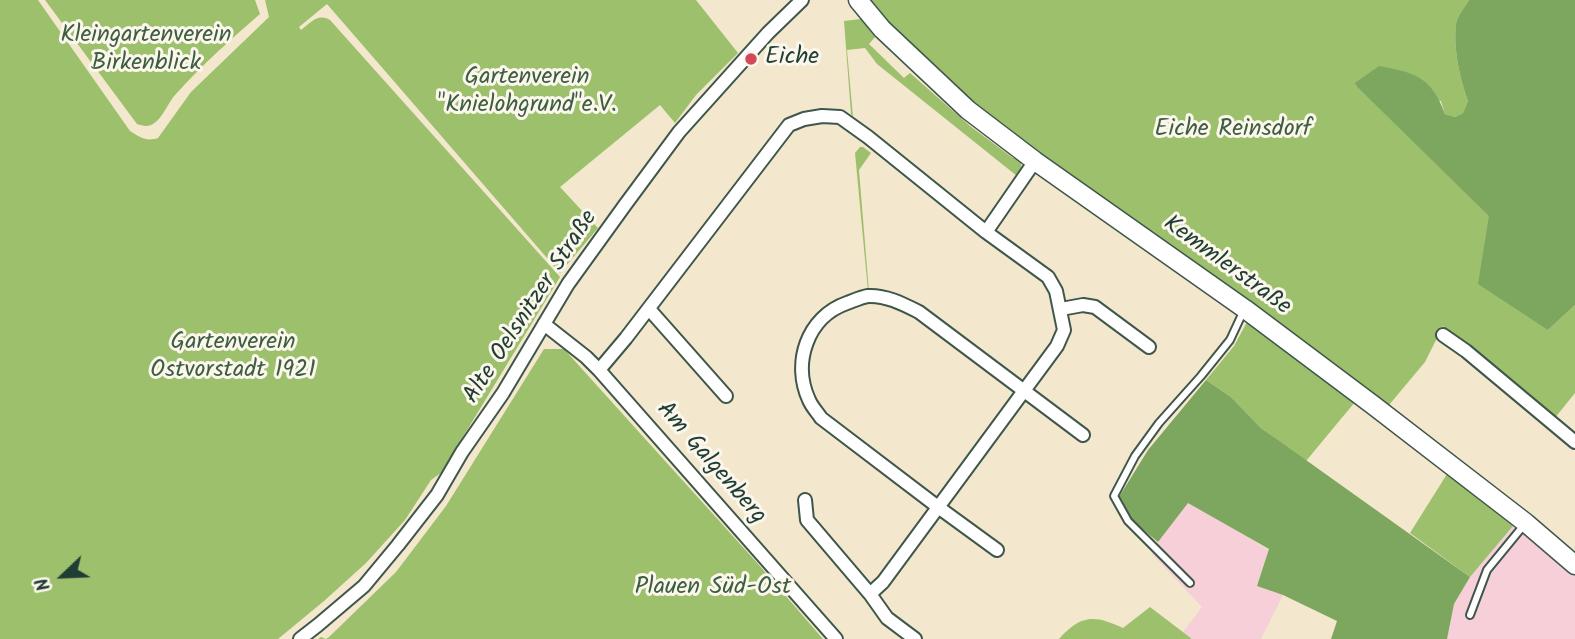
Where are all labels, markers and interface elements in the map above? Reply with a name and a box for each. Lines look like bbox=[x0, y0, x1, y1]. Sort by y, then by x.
park label: Kleingartenverein Birkenblick bbox=[60, 23, 232, 79]
place label: Eiche bbox=[765, 45, 819, 73]
marker: Eiche bbox=[743, 51, 759, 67]
park label: Gartenverein "Knielohgrund"e.V. bbox=[437, 65, 617, 121]
park label: Eiche Reinsdorf bbox=[1154, 117, 1312, 145]
street label: Alte Oelsnitzer Straße bbox=[459, 206, 605, 410]
street label: Kemmlerstraße bbox=[1156, 211, 1296, 323]
park label: Gartenverein Ostvorstadt 1921 bbox=[150, 330, 316, 386]
street label: Am Galgenberg bbox=[649, 397, 771, 531]
north arrow bbox=[28, 541, 98, 611]
text: N bbox=[28, 573, 60, 596]
park label: Plauen Süd-Ost bbox=[635, 575, 791, 603]

